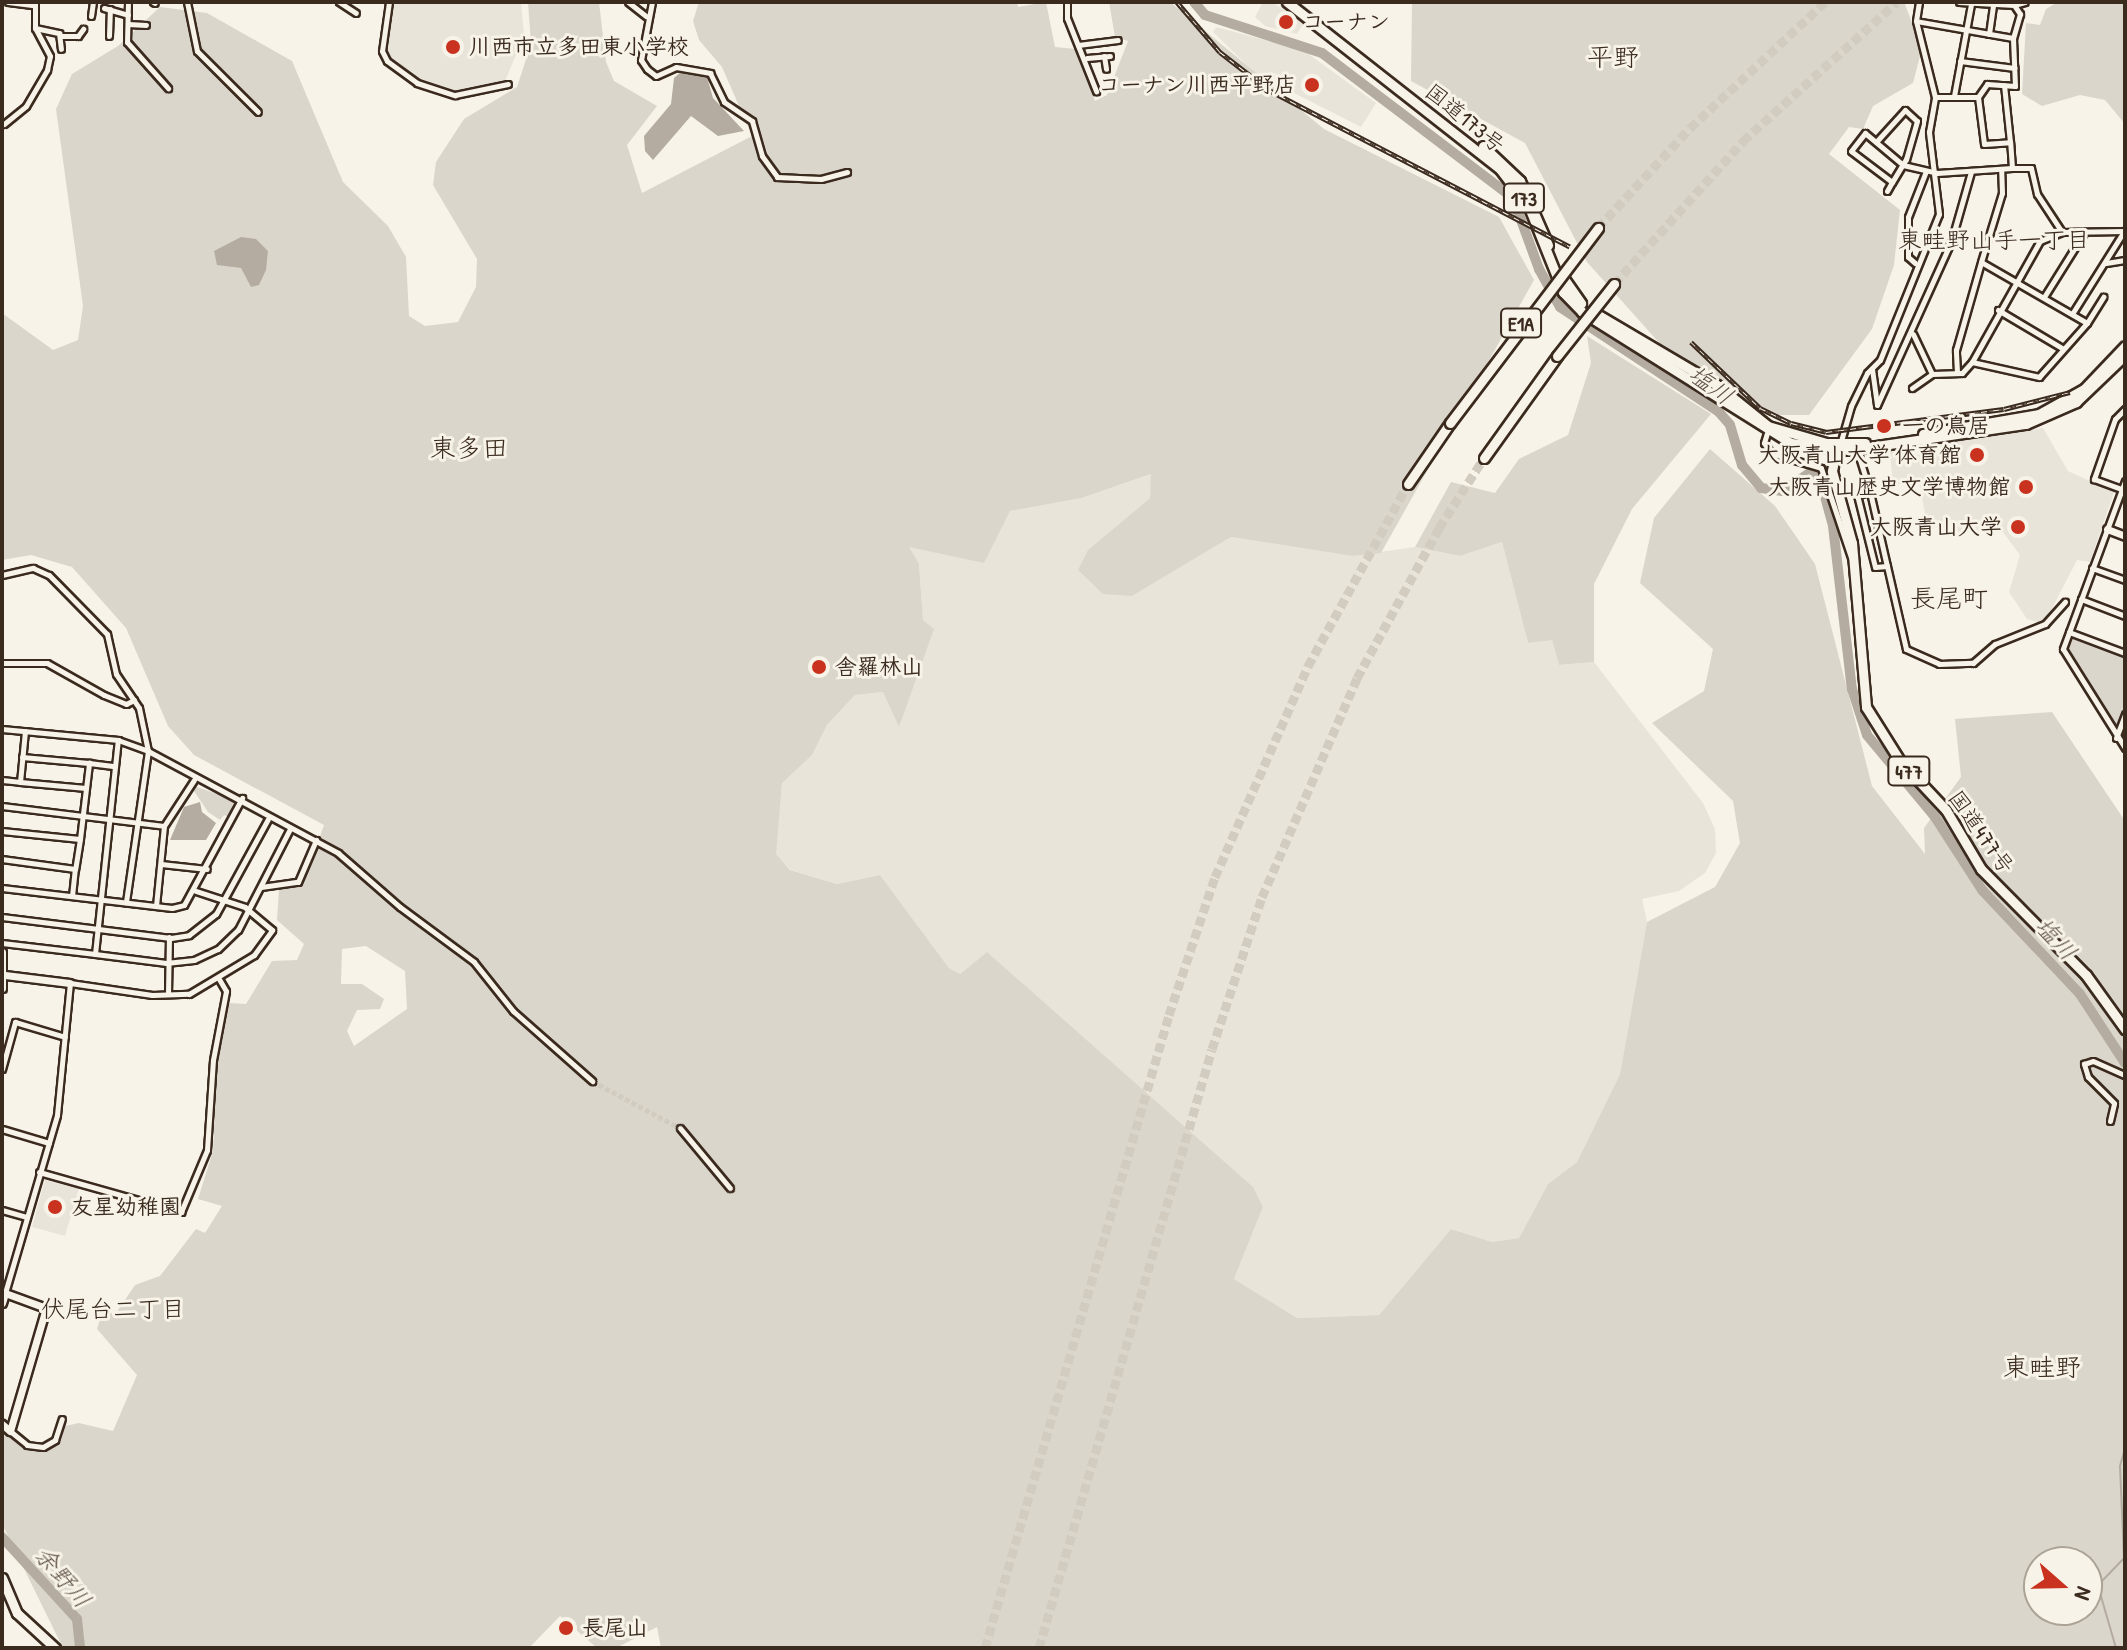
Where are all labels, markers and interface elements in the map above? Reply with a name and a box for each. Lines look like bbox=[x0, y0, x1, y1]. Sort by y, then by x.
place label: コーナン bbox=[1302, 9, 1390, 35]
marker: コーナン bbox=[1277, 13, 1295, 31]
place label: 川西市立多田東小学校 bbox=[469, 34, 689, 60]
marker: 川西市立多田東小学校 bbox=[444, 38, 462, 56]
district label: 平野 bbox=[1587, 41, 1639, 73]
place label: コーナン川西平野店 bbox=[1098, 72, 1296, 98]
marker: コーナン川西平野店 bbox=[1303, 76, 1321, 94]
street label: 国道173号 bbox=[1420, 78, 1510, 158]
road number: 173 bbox=[1502, 182, 1546, 214]
district label: 東畦野山手一丁目 bbox=[1898, 226, 2090, 254]
road number: E1A bbox=[1499, 307, 1543, 339]
water label: 塩川 bbox=[1683, 359, 1739, 411]
place label: 一の鳥居 bbox=[1902, 413, 1990, 439]
marker: 一の鳥居 bbox=[1873, 415, 1895, 437]
district label: 東多田 bbox=[430, 432, 508, 464]
place label: 大阪青山大学 体育館 bbox=[1758, 442, 1961, 468]
marker: 大阪青山大学 体育館 bbox=[1968, 446, 1986, 464]
place label: 大阪青山歴史文学博物館 bbox=[1768, 474, 2010, 500]
marker: 大阪青山歴史文学博物館 bbox=[2017, 478, 2035, 496]
place label: 大阪青山大学 bbox=[1870, 514, 2002, 540]
marker: 大阪青山大学 bbox=[2009, 518, 2027, 536]
district label: 長尾町 bbox=[1910, 582, 1988, 614]
place label: 舎羅林山 bbox=[835, 654, 923, 680]
marker: 舎羅林山 bbox=[810, 658, 828, 676]
road number: 477 bbox=[1887, 755, 1931, 787]
street label: 国道477号 bbox=[1943, 785, 2019, 879]
water label: 塩川 bbox=[2029, 912, 2083, 966]
place label: 友星幼稚園 bbox=[71, 1194, 181, 1220]
marker: 友星幼稚園 bbox=[46, 1198, 64, 1216]
district label: 伏尾台二丁目 bbox=[41, 1295, 185, 1323]
district label: 東畦野 bbox=[2003, 1351, 2081, 1383]
water label: 余野川 bbox=[29, 1540, 97, 1614]
north arrow bbox=[2023, 1546, 2103, 1626]
text: N bbox=[2068, 1583, 2100, 1604]
place label: 長尾山 bbox=[582, 1615, 648, 1641]
marker: 長尾山 bbox=[557, 1619, 575, 1637]

